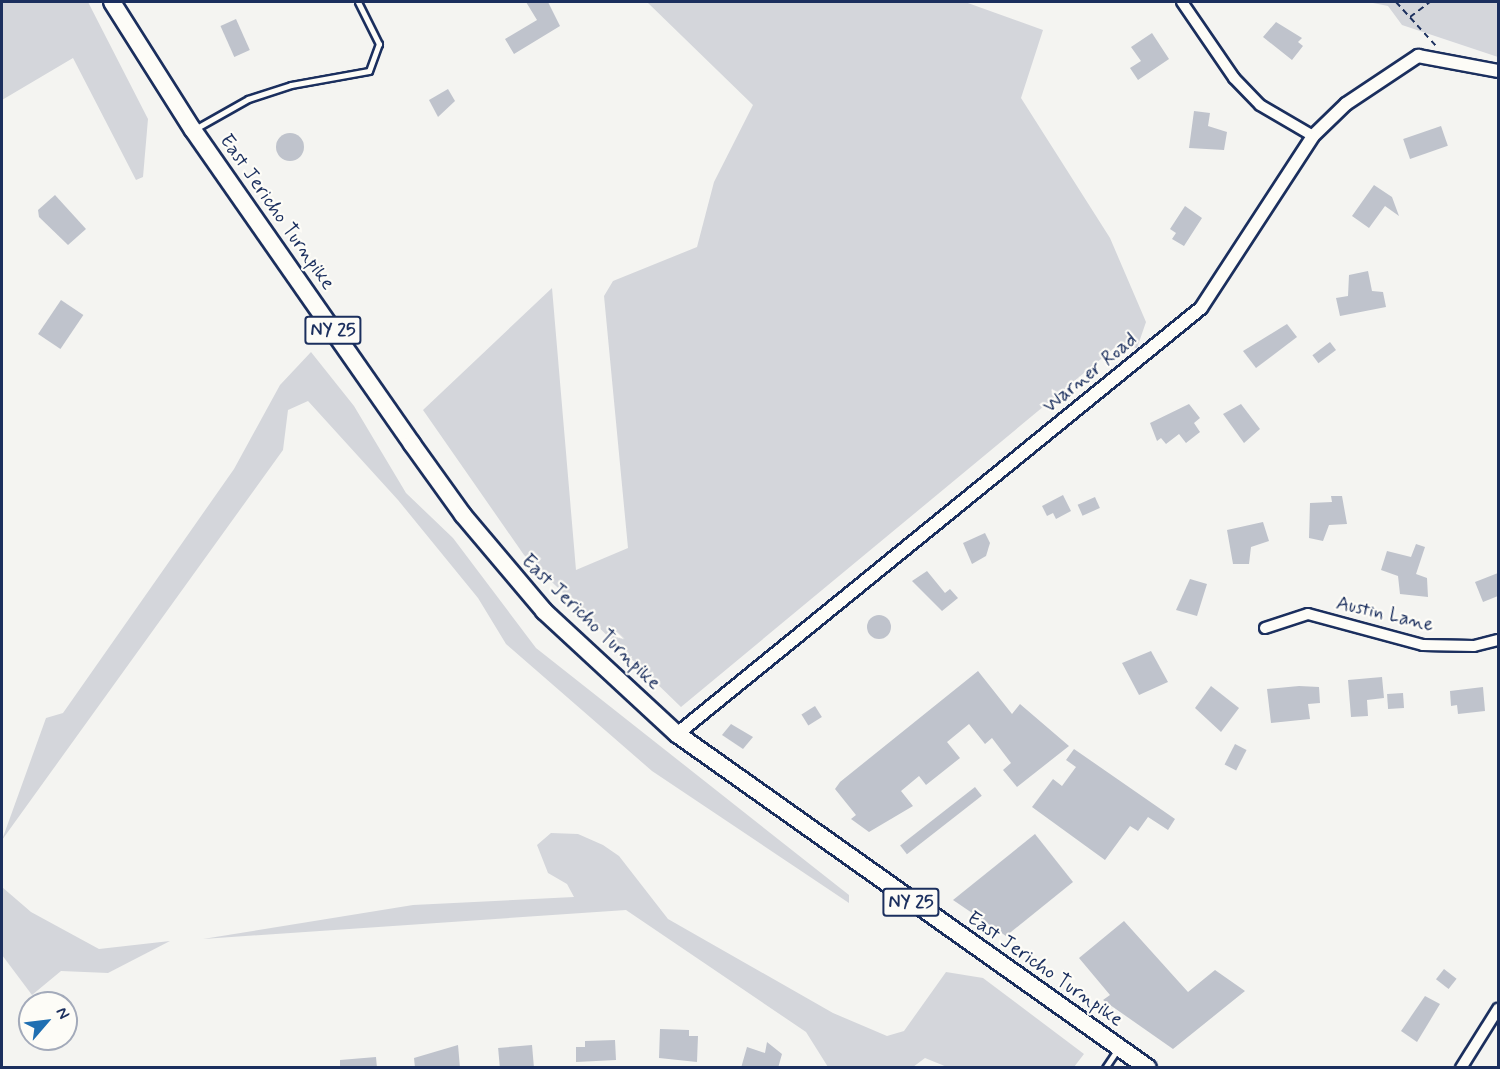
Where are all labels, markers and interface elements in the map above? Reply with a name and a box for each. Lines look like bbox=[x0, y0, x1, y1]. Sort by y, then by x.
street label: East Jericho Turnpike bbox=[214, 130, 340, 294]
road number: NY 25 bbox=[303, 315, 363, 345]
street label: Warner Road bbox=[1038, 328, 1142, 418]
street label: East Jericho Turnpike bbox=[517, 550, 665, 694]
street label: Austin Lane bbox=[1335, 591, 1435, 637]
road number: NY 25 bbox=[881, 887, 941, 917]
street label: East Jericho Turnpike bbox=[963, 906, 1127, 1032]
north arrow bbox=[18, 991, 78, 1051]
text: N bbox=[51, 1004, 74, 1023]

